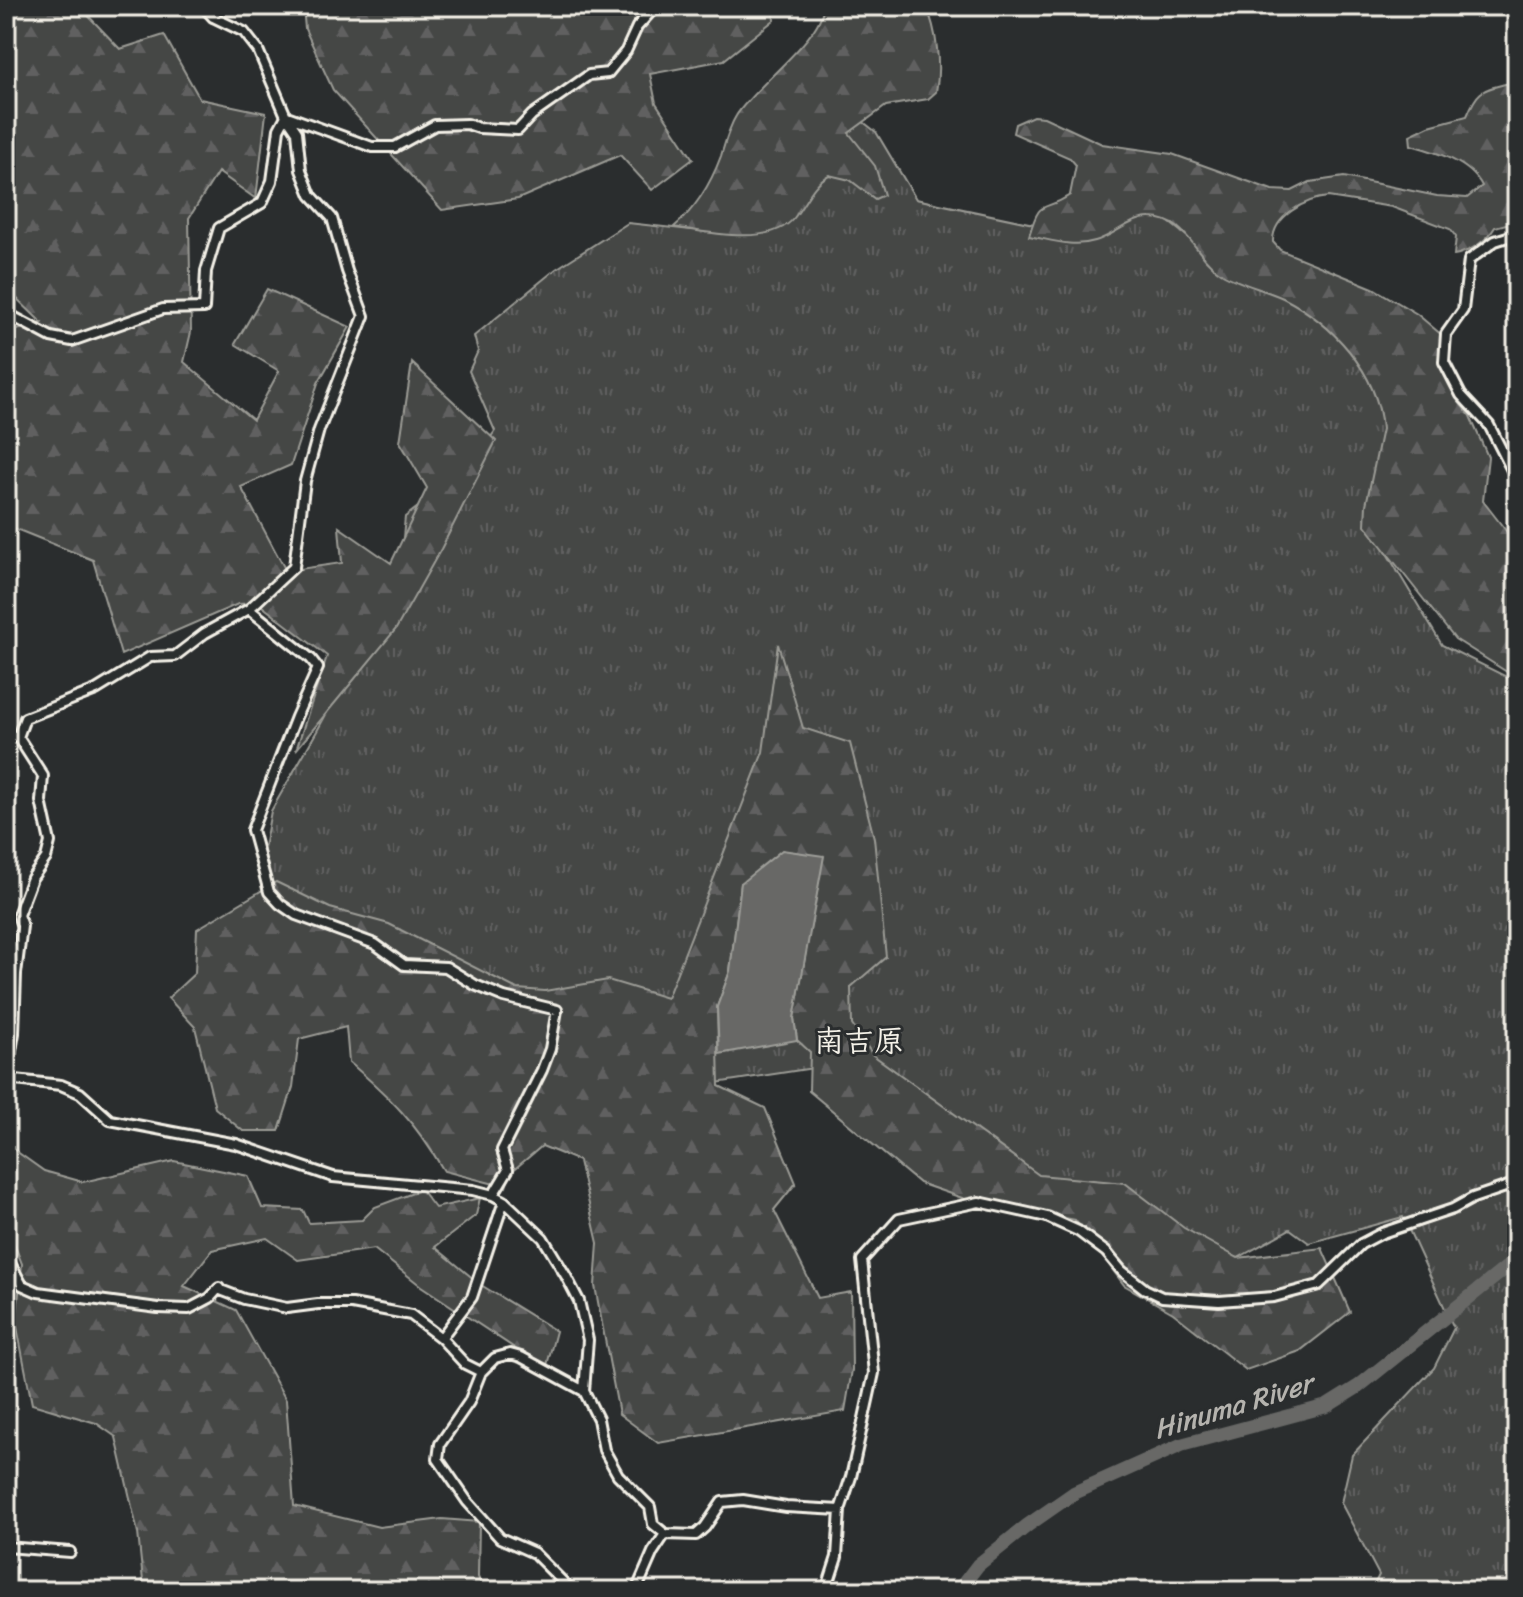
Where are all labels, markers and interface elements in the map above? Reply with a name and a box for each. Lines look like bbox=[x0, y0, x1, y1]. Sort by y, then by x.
district label: 南吉原 bbox=[814, 1014, 904, 1068]
water label: Hinuma River bbox=[1147, 1357, 1324, 1453]

